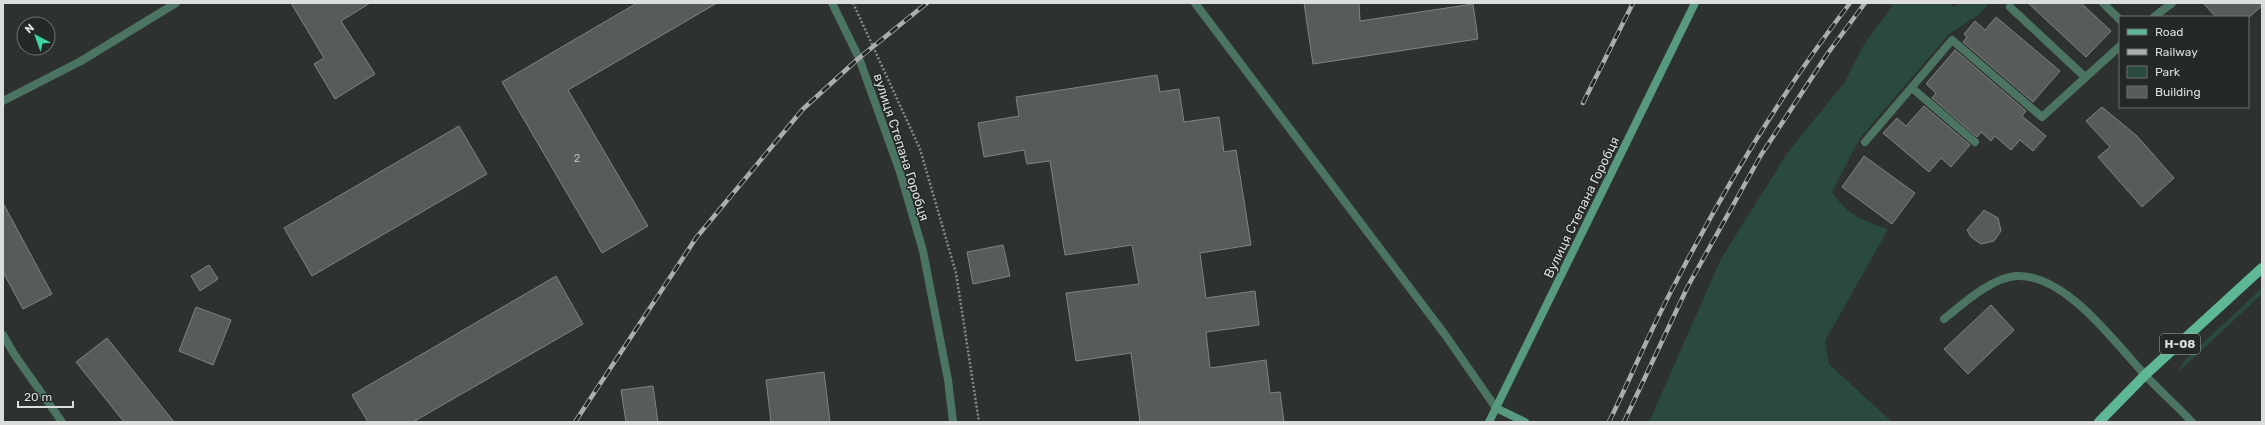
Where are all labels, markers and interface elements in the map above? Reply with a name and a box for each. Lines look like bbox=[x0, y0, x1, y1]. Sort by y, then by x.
north arrow bbox=[16, 16, 56, 56]
legend bbox=[2119, 16, 2249, 108]
text: N bbox=[23, 21, 37, 36]
text: Road bbox=[2155, 25, 2183, 39]
text: Railway bbox=[2155, 45, 2198, 59]
text: Park bbox=[2155, 65, 2181, 79]
street label: вулиця Степана Горобця bbox=[871, 72, 932, 223]
text: Building bbox=[2155, 85, 2201, 99]
street label: Вулиця Степана Горобця bbox=[1541, 134, 1622, 280]
house number: 2 bbox=[574, 152, 580, 165]
road number: Н-08 bbox=[2160, 334, 2200, 354]
scale bar bbox=[18, 383, 73, 409]
text: 20 m bbox=[24, 390, 52, 404]

